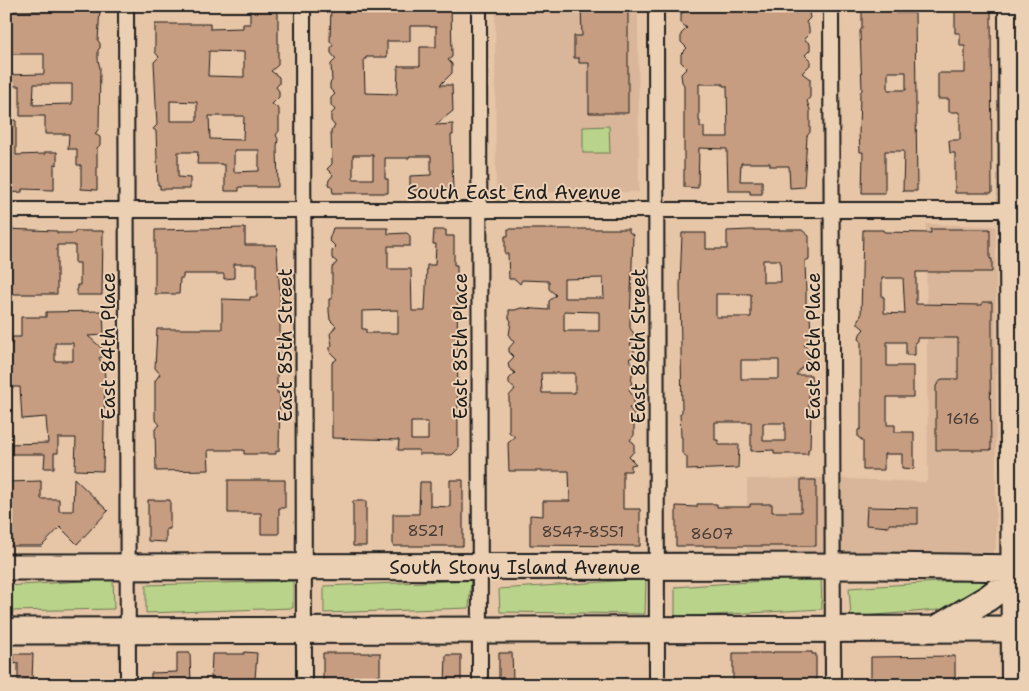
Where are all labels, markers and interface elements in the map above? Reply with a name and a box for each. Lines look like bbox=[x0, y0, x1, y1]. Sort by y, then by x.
street label: South East End Avenue bbox=[407, 180, 621, 205]
street label: East 85th Street bbox=[273, 268, 298, 422]
street label: East 86th Street bbox=[626, 269, 651, 424]
street label: East 84th Place bbox=[96, 272, 121, 420]
street label: East 86th Place bbox=[801, 272, 826, 420]
street label: East 85th Place bbox=[448, 273, 473, 419]
house number: 1616 bbox=[946, 408, 980, 429]
house number: 8521 bbox=[408, 520, 444, 541]
house number: 8547-8551 bbox=[542, 521, 625, 542]
house number: 8607 bbox=[690, 523, 734, 544]
street label: South Stony Island Avenue bbox=[389, 555, 641, 580]

